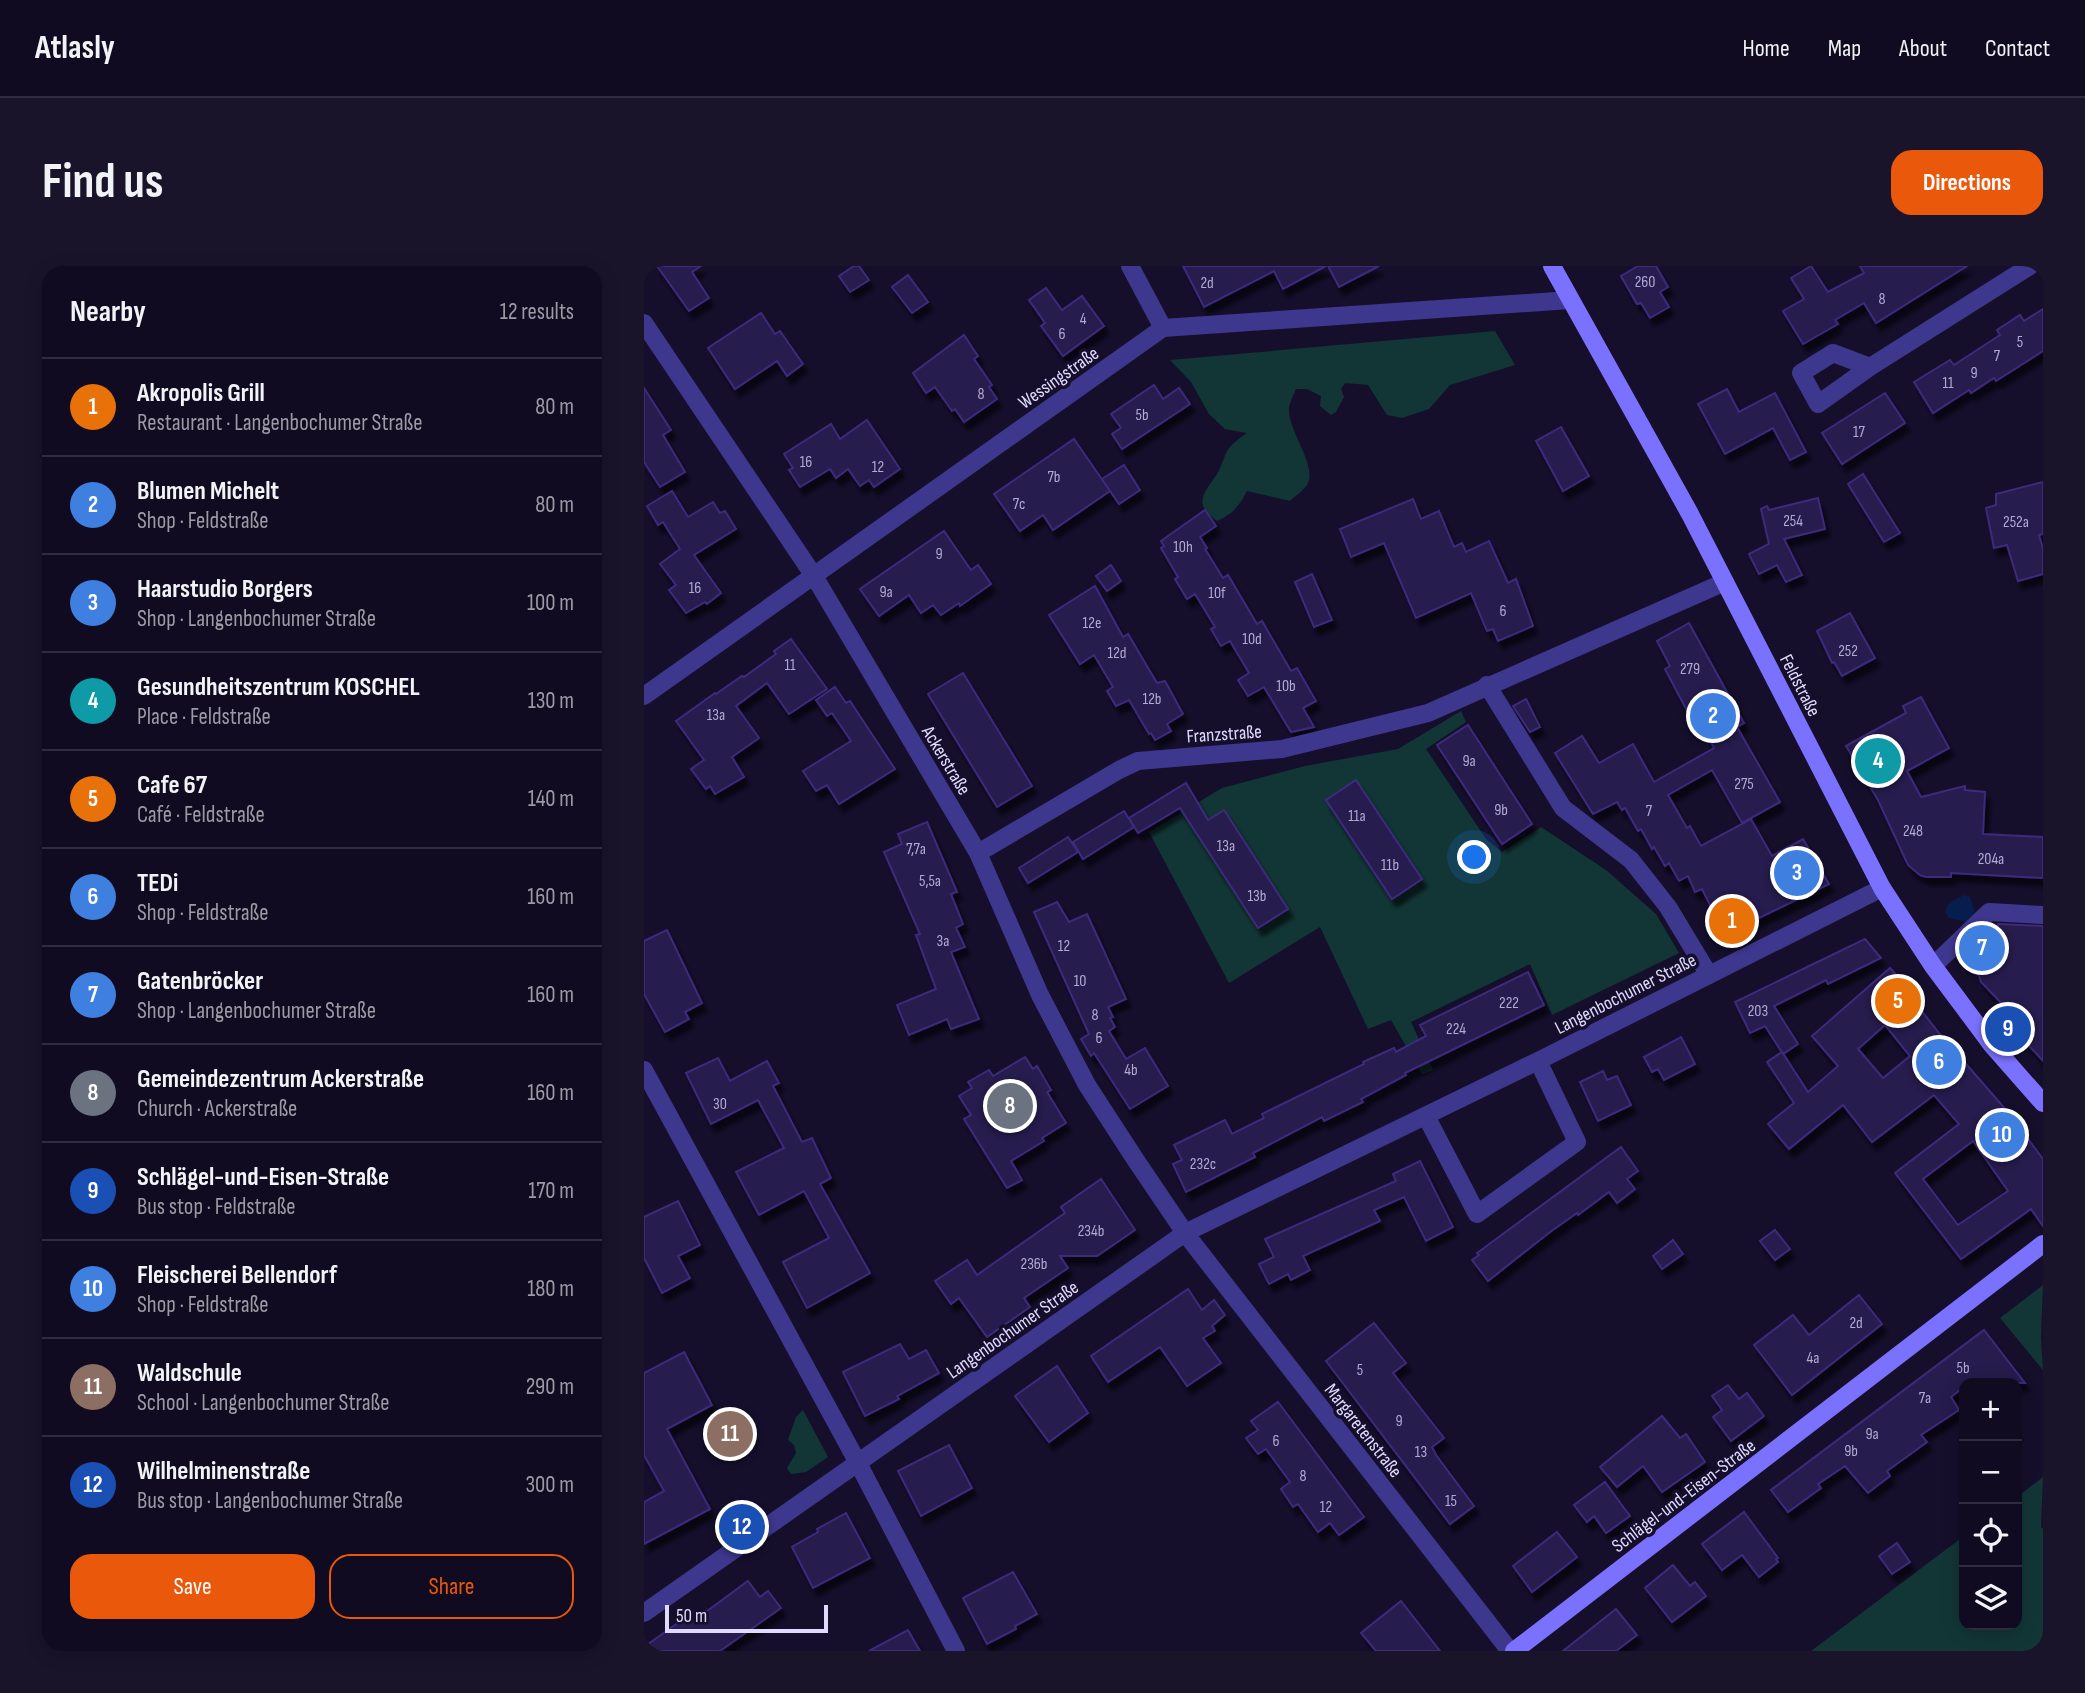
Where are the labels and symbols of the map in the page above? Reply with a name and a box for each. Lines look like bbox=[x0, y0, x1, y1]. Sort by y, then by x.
house number: 260 bbox=[1635, 273, 1655, 292]
house number: 2d bbox=[1200, 274, 1214, 293]
house number: 8 bbox=[1878, 290, 1886, 309]
house number: 4 bbox=[1080, 310, 1087, 329]
house number: 6 bbox=[1058, 325, 1066, 344]
house number: 5 bbox=[2017, 333, 2023, 352]
street label: Wessingstraße bbox=[1014, 342, 1104, 414]
house number: 7 bbox=[1994, 347, 2001, 366]
house number: 9 bbox=[1970, 364, 1978, 383]
house number: 11 bbox=[1942, 374, 1954, 393]
house number: 8 bbox=[977, 385, 985, 404]
house number: 5b bbox=[1135, 406, 1149, 425]
house number: 17 bbox=[1853, 423, 1866, 442]
house number: 16 bbox=[800, 453, 812, 472]
house number: 12 bbox=[872, 458, 884, 477]
house number: 7b bbox=[1047, 468, 1061, 487]
house number: 7c bbox=[1013, 495, 1025, 514]
house number: 254 bbox=[1783, 512, 1803, 531]
house number: 252a bbox=[2003, 513, 2029, 532]
house number: 10h bbox=[1173, 538, 1193, 557]
house number: 9 bbox=[935, 545, 943, 564]
house number: 16 bbox=[689, 579, 701, 598]
house number: 9a bbox=[879, 583, 893, 602]
house number: 10f bbox=[1208, 584, 1226, 603]
house number: 6 bbox=[1499, 602, 1507, 621]
house number: 12e bbox=[1083, 614, 1101, 633]
house number: 10d bbox=[1242, 630, 1262, 649]
house number: 252 bbox=[1838, 642, 1858, 661]
house number: 12d bbox=[1107, 644, 1127, 663]
street label: Feldstraße bbox=[1774, 651, 1825, 721]
house number: 11 bbox=[784, 656, 796, 675]
house number: 279 bbox=[1680, 660, 1700, 679]
house number: 10b bbox=[1276, 677, 1296, 696]
house number: 12b bbox=[1142, 690, 1162, 709]
pin: 2 bbox=[1690, 690, 1736, 742]
house number: 13a bbox=[707, 706, 725, 725]
street label: Franzstraße bbox=[1186, 720, 1262, 749]
street label: Ackerstraße bbox=[916, 721, 975, 799]
pin: 4 bbox=[1855, 735, 1901, 787]
house number: 9a bbox=[1462, 752, 1476, 771]
house number: 275 bbox=[1734, 775, 1754, 794]
house number: 9b bbox=[1494, 801, 1508, 820]
house number: 7 bbox=[1646, 802, 1653, 821]
house number: 11a bbox=[1348, 807, 1366, 826]
house number: 248 bbox=[1903, 822, 1923, 841]
house number: 13a bbox=[1217, 837, 1235, 856]
house number: 7,7a bbox=[906, 840, 926, 859]
your location bbox=[1457, 840, 1491, 874]
pin: 3 bbox=[1774, 847, 1820, 899]
house number: 204a bbox=[1978, 850, 2004, 869]
house number: 11b bbox=[1381, 856, 1399, 875]
house number: 5,5a bbox=[919, 872, 941, 891]
house number: 13b bbox=[1248, 887, 1266, 906]
pin: 1 bbox=[1709, 895, 1755, 947]
pin: 7 bbox=[1959, 922, 2005, 974]
house number: 3a bbox=[937, 932, 949, 951]
house number: 12 bbox=[1058, 937, 1070, 956]
street label: Langenbochumer Straße bbox=[1551, 949, 1700, 1040]
house number: 10 bbox=[1074, 972, 1086, 991]
pin: 5 bbox=[1875, 975, 1921, 1027]
house number: 222 bbox=[1499, 994, 1519, 1013]
house number: 203 bbox=[1748, 1002, 1768, 1021]
pin: 9 bbox=[1985, 1003, 2031, 1055]
house number: 8 bbox=[1091, 1006, 1099, 1025]
house number: 224 bbox=[1446, 1020, 1466, 1039]
house number: 6 bbox=[1095, 1029, 1103, 1048]
pin: 6 bbox=[1916, 1036, 1962, 1088]
house number: 4b bbox=[1124, 1061, 1138, 1080]
pin: 8 bbox=[987, 1080, 1033, 1132]
house number: 30 bbox=[713, 1095, 727, 1114]
pin: 10 bbox=[1979, 1109, 2025, 1161]
house number: 232c bbox=[1190, 1155, 1216, 1174]
house number: 234b bbox=[1078, 1222, 1104, 1241]
house number: 236b bbox=[1021, 1255, 1047, 1274]
street label: Langenbochumer Straße bbox=[943, 1276, 1083, 1384]
house number: 2d bbox=[1849, 1314, 1863, 1333]
house number: 4a bbox=[1807, 1349, 1819, 1368]
house number: 5b bbox=[1956, 1359, 1970, 1378]
house number: 5 bbox=[1357, 1361, 1363, 1380]
street label: Margaretenstraße bbox=[1319, 1379, 1407, 1483]
house number: 7a bbox=[1919, 1389, 1931, 1408]
pin: 11 bbox=[707, 1408, 753, 1460]
house number: 9 bbox=[1395, 1412, 1403, 1431]
house number: 9a bbox=[1865, 1425, 1879, 1444]
house number: 6 bbox=[1272, 1432, 1280, 1451]
street label: Schlägel-und-Eisen-Straße bbox=[1607, 1435, 1760, 1558]
house number: 9b bbox=[1844, 1442, 1858, 1461]
house number: 13 bbox=[1415, 1443, 1427, 1462]
house number: 8 bbox=[1299, 1467, 1307, 1486]
house number: 15 bbox=[1445, 1492, 1457, 1511]
house number: 12 bbox=[1320, 1498, 1332, 1517]
pin: 12 bbox=[719, 1501, 765, 1553]
scale bar bbox=[665, 1602, 828, 1634]

